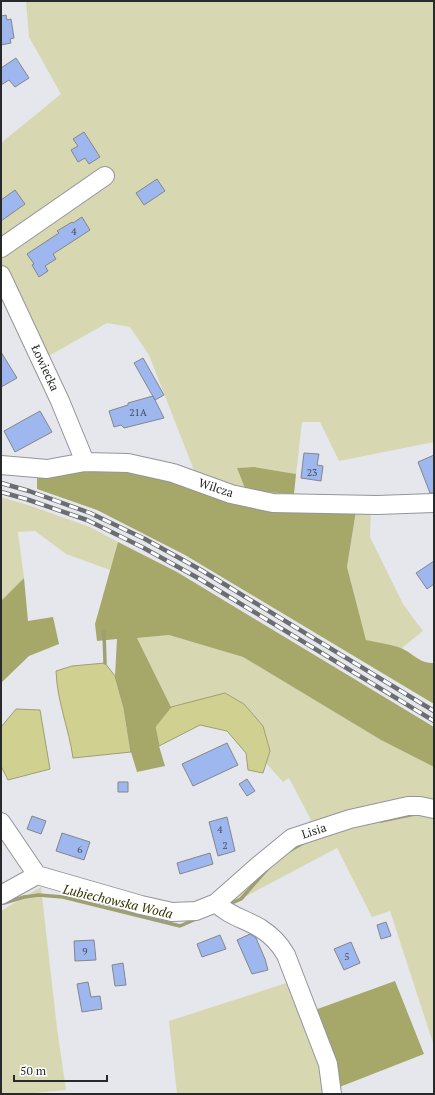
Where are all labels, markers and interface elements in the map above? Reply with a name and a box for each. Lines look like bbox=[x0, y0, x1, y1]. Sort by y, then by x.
house number: 4 bbox=[71, 225, 77, 238]
street label: Łowiecka bbox=[28, 342, 63, 393]
house number: 21A bbox=[129, 406, 147, 419]
house number: 23 bbox=[307, 466, 317, 479]
street label: Wilcza bbox=[197, 475, 235, 500]
street label: Lisia bbox=[300, 820, 328, 842]
house number: 4 bbox=[217, 823, 223, 836]
house number: 2 bbox=[222, 839, 228, 852]
house number: 6 bbox=[77, 843, 83, 856]
water label: Lubiechowska Woda bbox=[60, 879, 175, 922]
house number: 9 bbox=[82, 945, 88, 958]
house number: 5 bbox=[344, 950, 350, 963]
scale bar bbox=[14, 1057, 107, 1083]
text: 50 m bbox=[20, 1063, 47, 1078]

